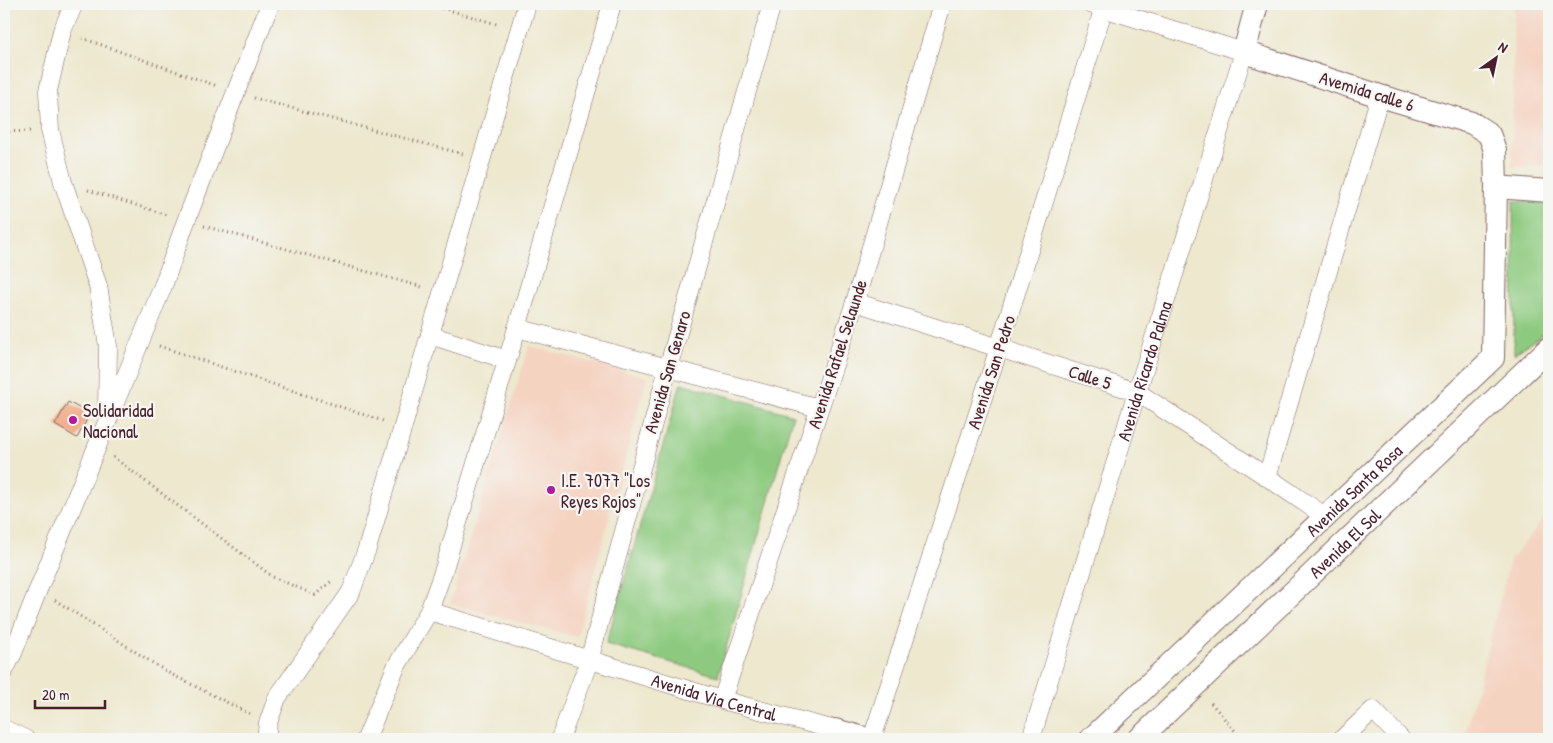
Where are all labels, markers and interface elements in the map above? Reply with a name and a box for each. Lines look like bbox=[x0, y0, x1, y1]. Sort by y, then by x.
north arrow bbox=[1470, 32, 1520, 82]
text: N bbox=[1495, 37, 1512, 57]
street label: Avemida calle 6 bbox=[1317, 65, 1417, 117]
street label: Avenida Rafael Selaunde bbox=[801, 276, 873, 432]
street label: Avenida Ricardo Palma bbox=[1110, 298, 1177, 444]
street label: Avenida San Genaro bbox=[638, 308, 696, 436]
street label: Avenida San Pedro bbox=[961, 312, 1021, 432]
street label: Calle 5 bbox=[1065, 358, 1115, 396]
place label: Solidaridad Nacional bbox=[83, 398, 153, 444]
marker: Solidaridad Nacional bbox=[67, 414, 79, 426]
street label: Avenida Santa Rosa bbox=[1300, 438, 1407, 542]
place label: I.E. 7077 "Los Reyes Rojos" bbox=[561, 468, 650, 514]
marker: I.E. 7077 "Los Reyes Rojos" bbox=[545, 484, 557, 496]
street label: Avenida El Sol bbox=[1303, 502, 1386, 583]
street label: Avenida Via Central bbox=[649, 667, 780, 727]
scale bar bbox=[35, 678, 105, 710]
text: 20 m bbox=[42, 684, 69, 705]

